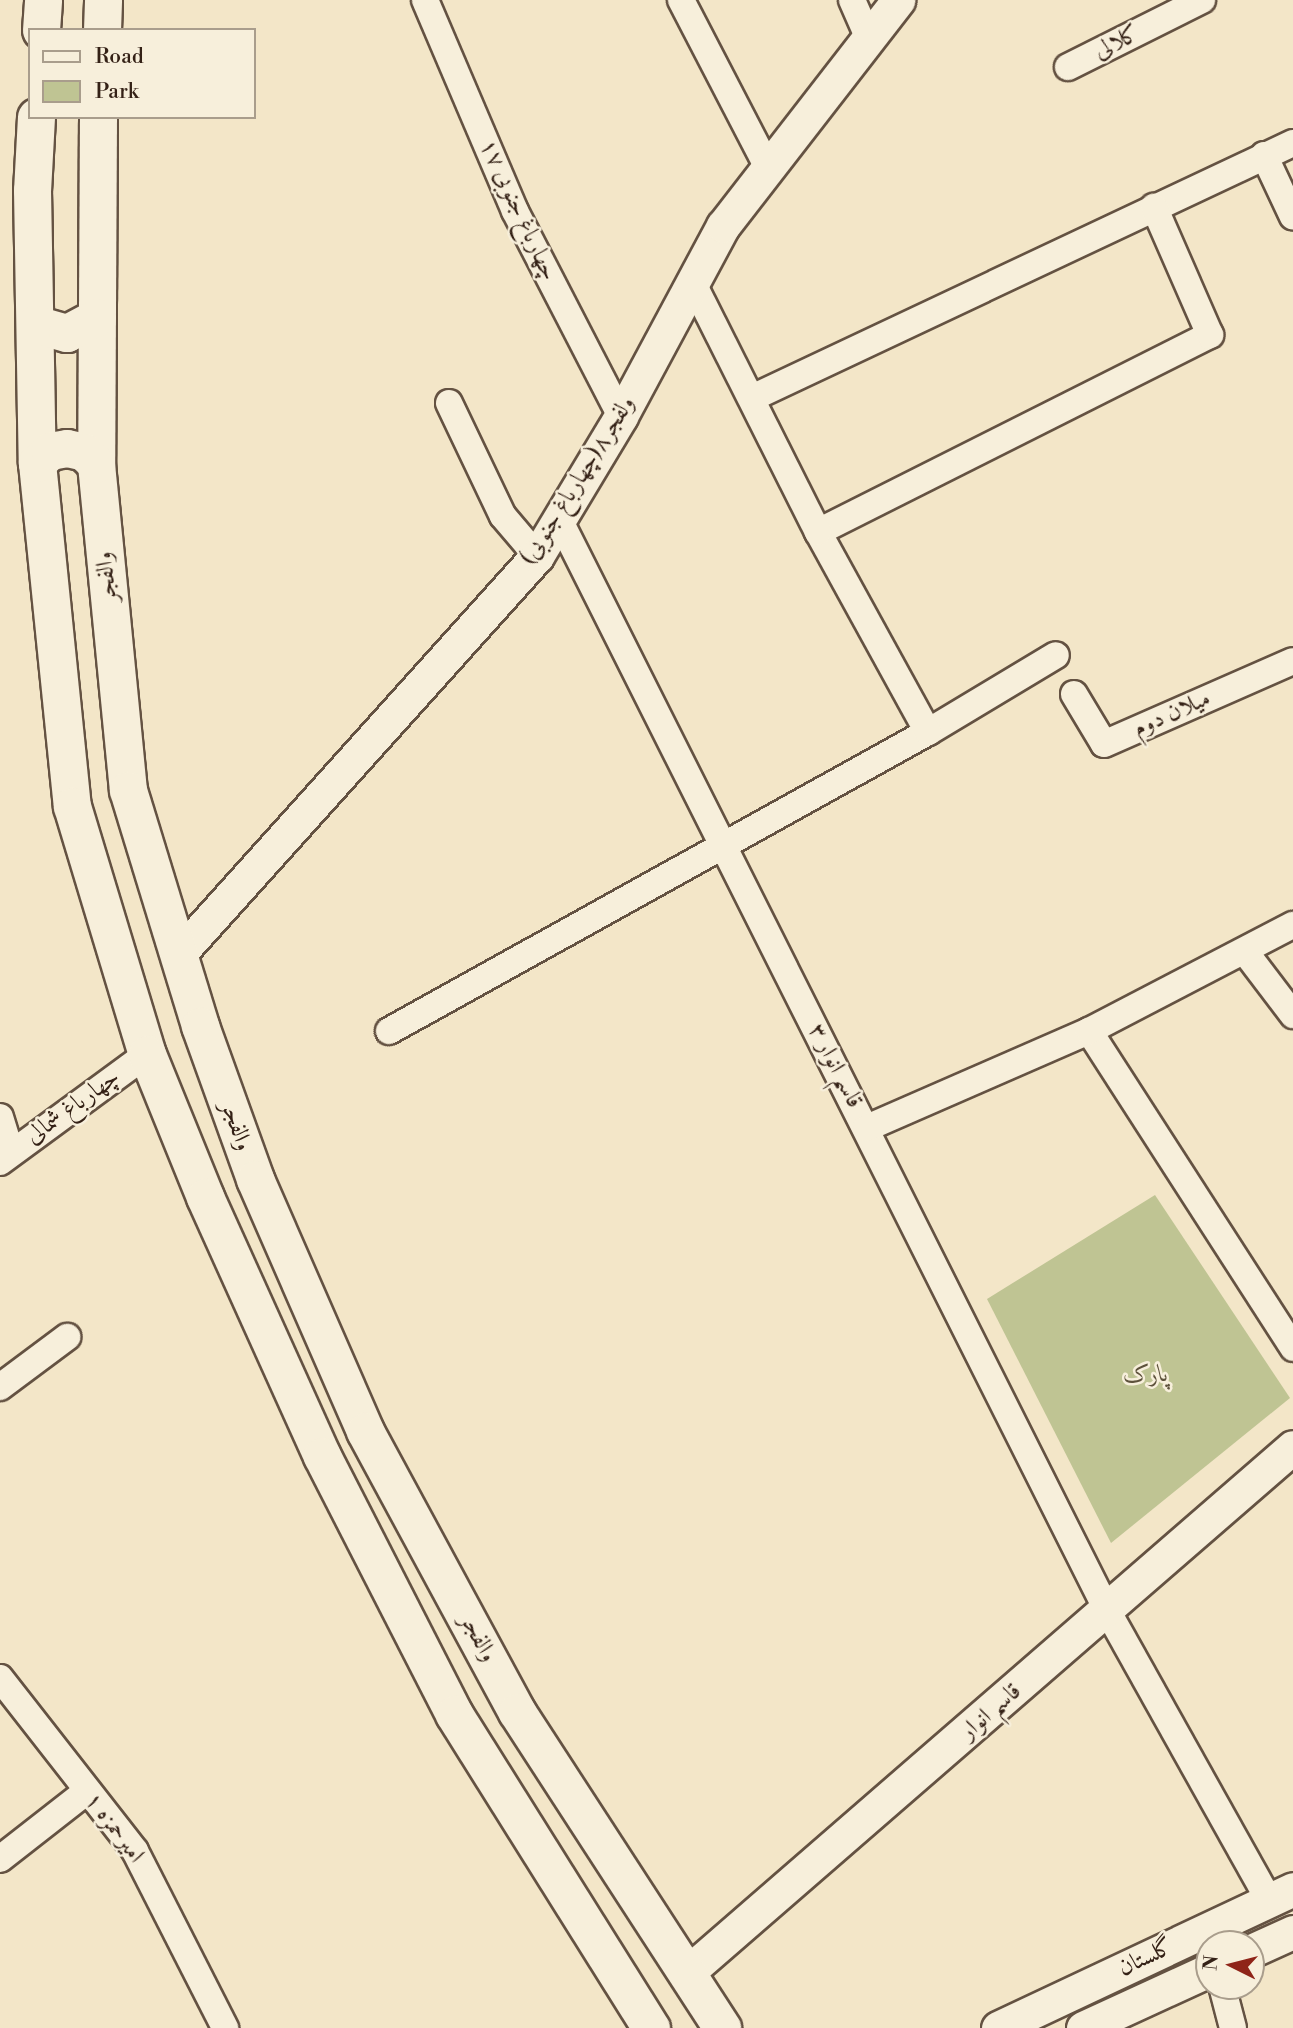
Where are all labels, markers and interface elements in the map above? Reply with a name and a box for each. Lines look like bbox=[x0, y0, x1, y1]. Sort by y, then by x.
street label: کلالی bbox=[1089, 20, 1145, 66]
legend bbox=[28, 28, 256, 119]
text: Road bbox=[95, 44, 144, 70]
text: Park bbox=[95, 79, 139, 105]
street label: چهارباغ جنوبی ۱۷ bbox=[473, 135, 563, 285]
street label: ولفجر۸(چهارباغ جنوبی) bbox=[514, 391, 642, 571]
street label: والفجر bbox=[90, 550, 124, 604]
street label: میلان دوم bbox=[1129, 684, 1215, 744]
street label: قاسم انوار ۳ bbox=[801, 1019, 869, 1113]
street label: چهارباغ شمالی bbox=[20, 1063, 126, 1151]
street label: والفجر bbox=[214, 1097, 258, 1155]
park label: پارک bbox=[1124, 1361, 1168, 1389]
street label: والفجر bbox=[453, 1609, 503, 1667]
street label: قاسم انوار bbox=[954, 1677, 1028, 1747]
street label: امیرحمزه ۱ bbox=[78, 1787, 150, 1869]
north arrow bbox=[1195, 1930, 1265, 2000]
street label: گلستان bbox=[1114, 1933, 1178, 1983]
text: N bbox=[1198, 1954, 1224, 1972]

